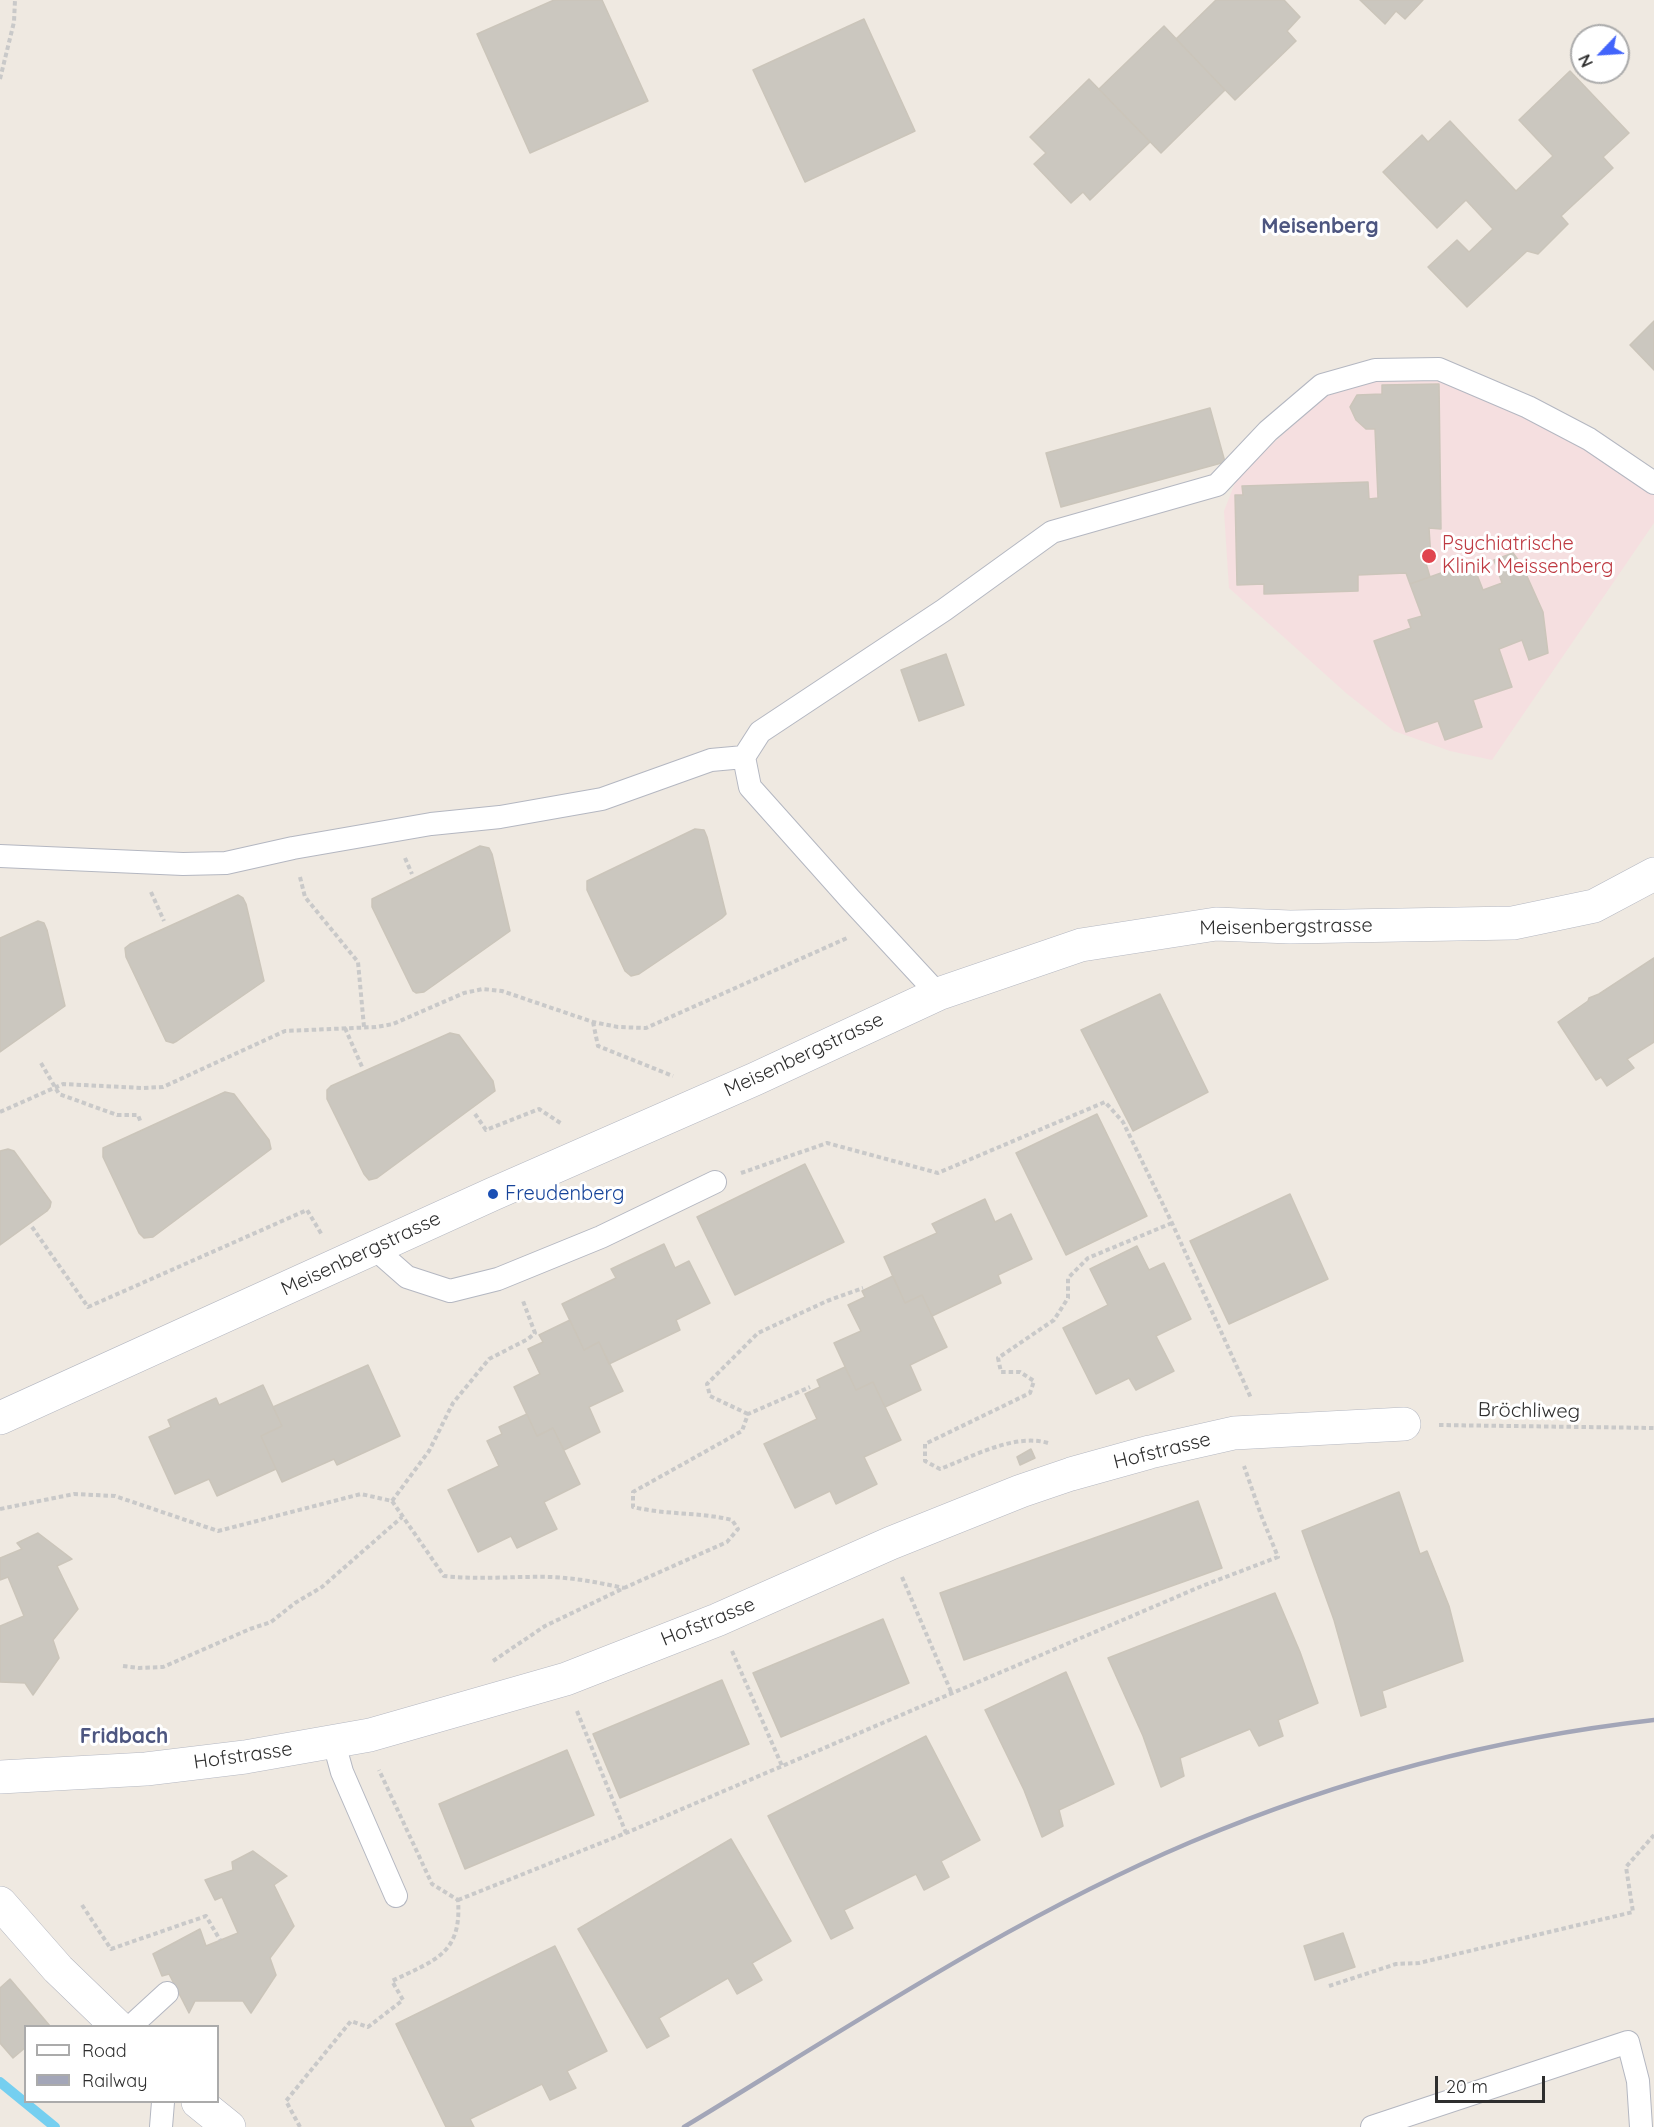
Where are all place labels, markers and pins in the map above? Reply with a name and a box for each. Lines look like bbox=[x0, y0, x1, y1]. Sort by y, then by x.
place label: Psychiatrische Klinik Meissenberg bbox=[1442, 532, 1613, 579]
marker: Psychiatrische Klinik Meissenberg bbox=[1420, 547, 1438, 565]
place label: Freudenberg bbox=[505, 1182, 624, 1206]
marker: Freudenberg bbox=[486, 1187, 500, 1201]

